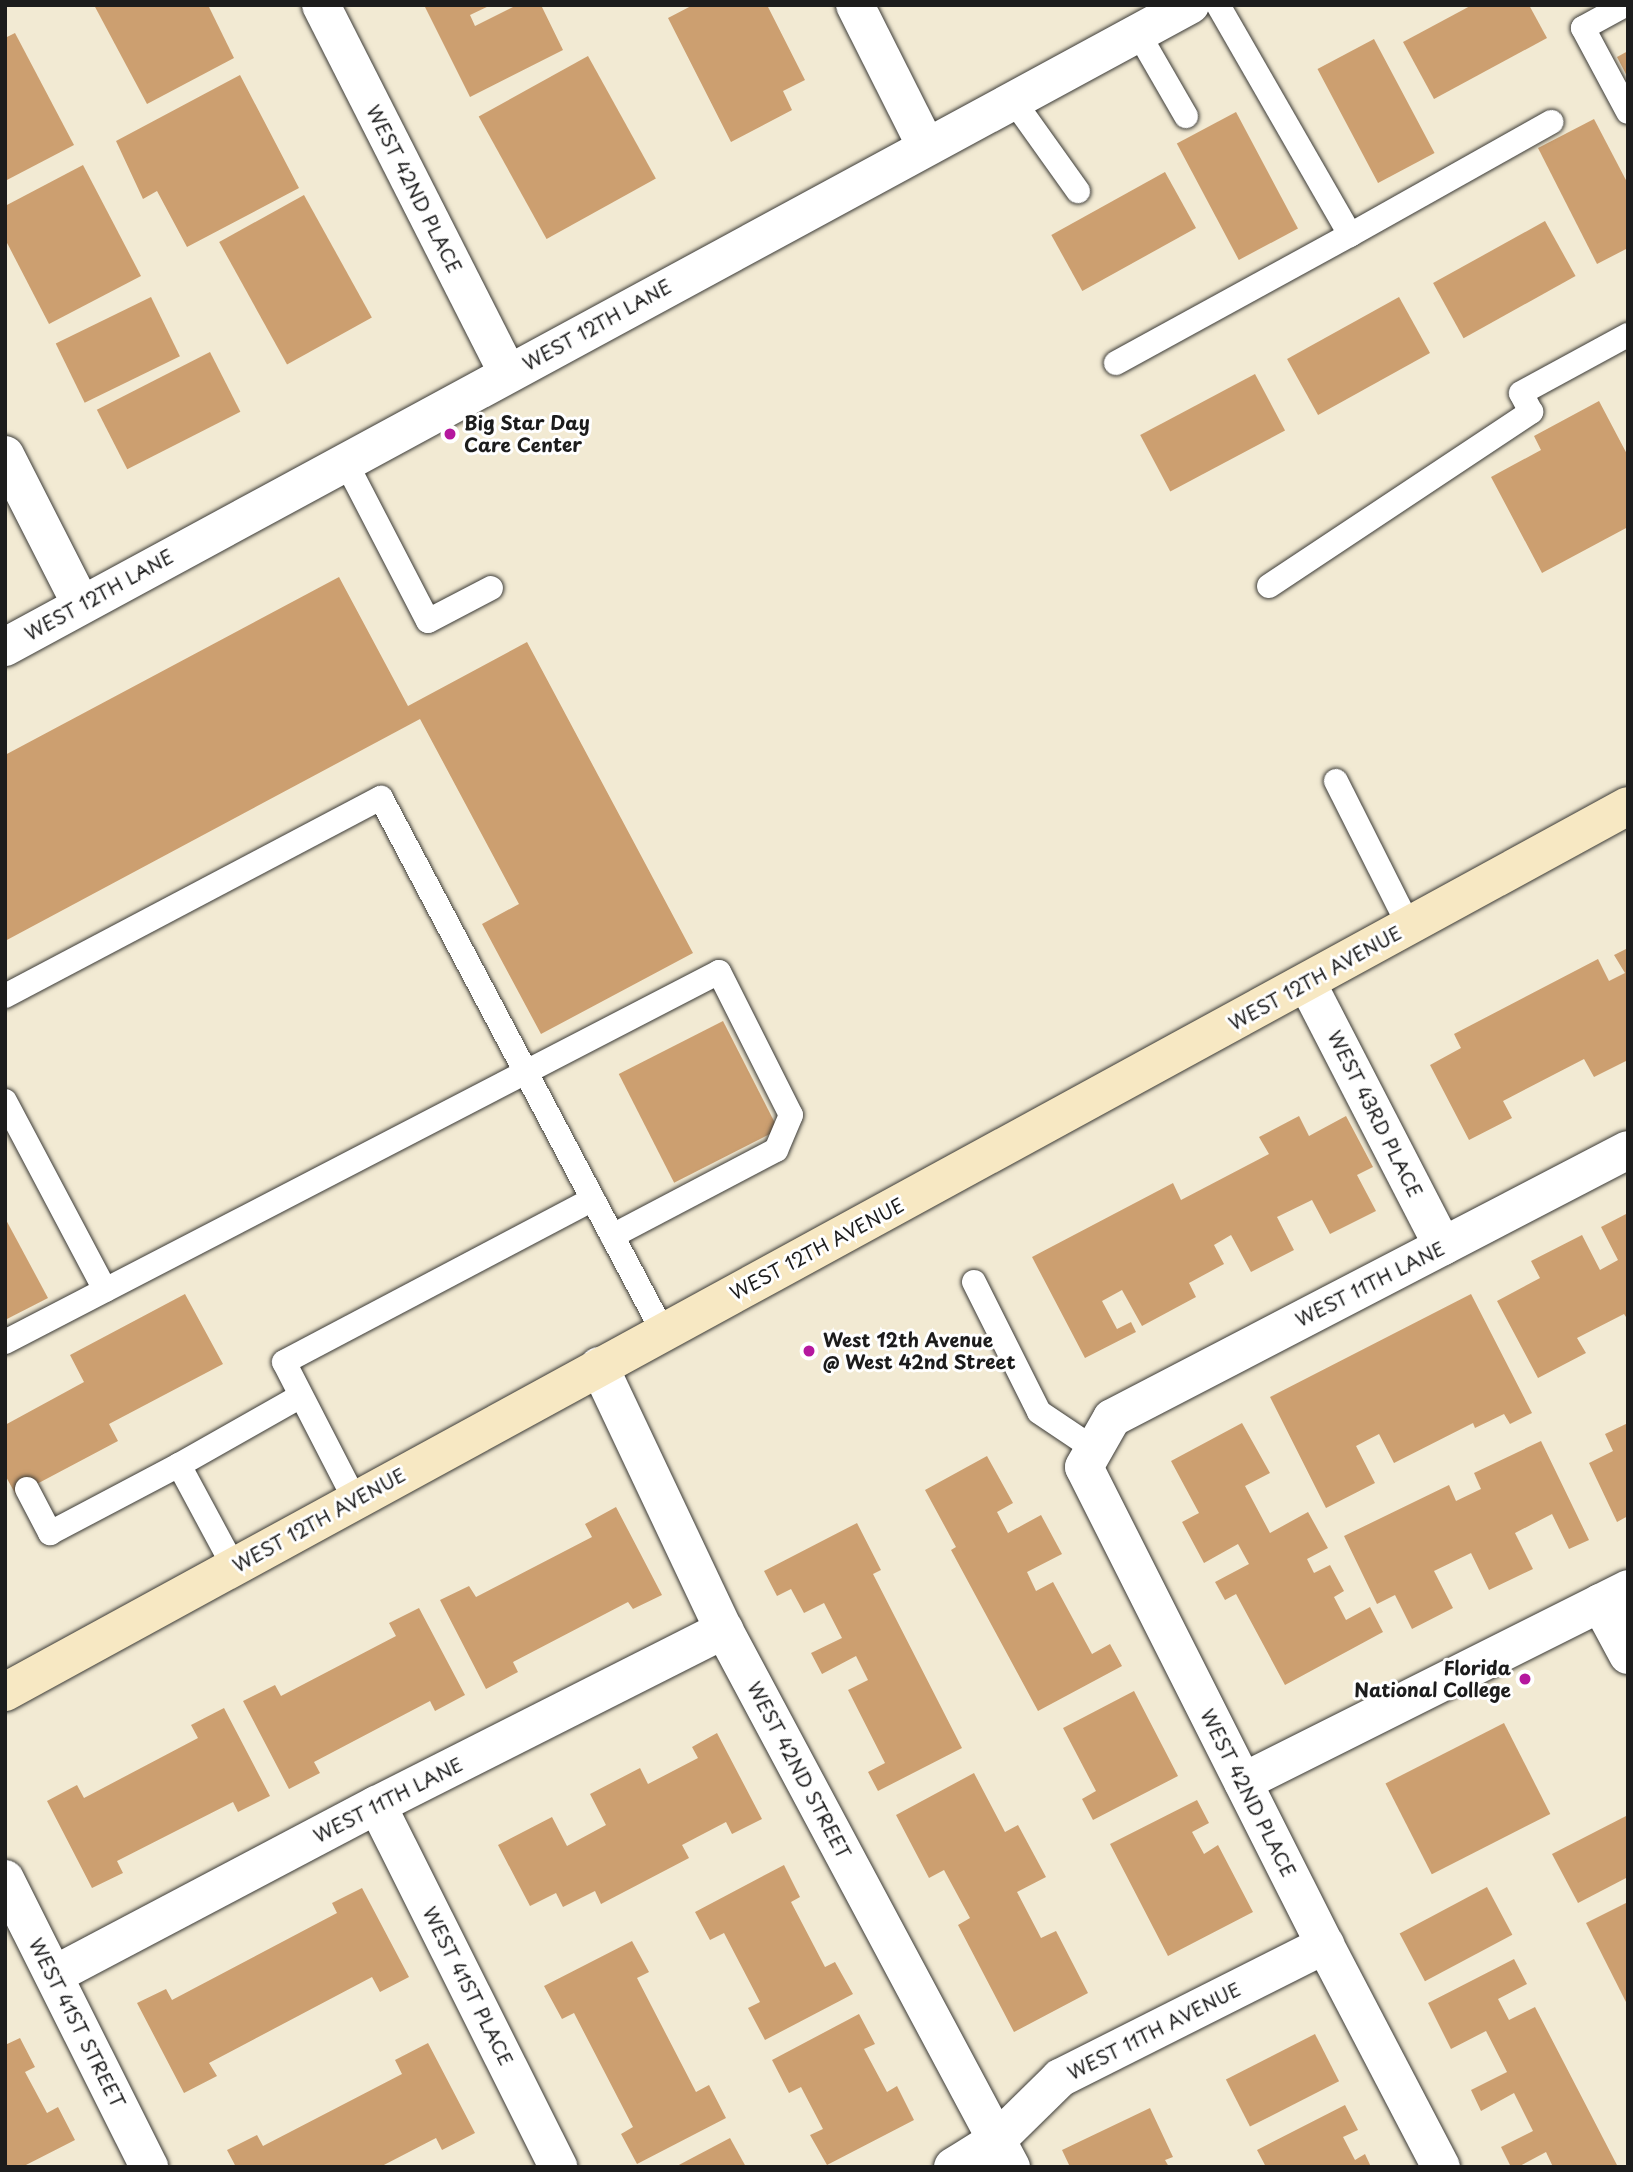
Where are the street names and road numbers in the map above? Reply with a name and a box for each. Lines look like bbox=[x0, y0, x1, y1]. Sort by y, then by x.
street label: WEST 42ND PLACE bbox=[362, 101, 466, 277]
street label: WEST 12TH LANE bbox=[518, 275, 676, 375]
street label: WEST 12TH LANE bbox=[20, 545, 178, 645]
street label: WEST 12TH AVENUE bbox=[1224, 921, 1406, 1035]
street label: WEST 43RD PLACE bbox=[1323, 1027, 1427, 1201]
street label: WEST 12TH AVENUE bbox=[726, 1193, 908, 1305]
street label: WEST 11TH LANE bbox=[1292, 1237, 1448, 1331]
street label: WEST 12TH AVENUE bbox=[228, 1463, 410, 1577]
street label: WEST 42ND STREET bbox=[742, 1677, 856, 1863]
street label: WEST 42ND PLACE bbox=[1196, 1705, 1300, 1881]
street label: WEST 11TH LANE bbox=[310, 1753, 466, 1847]
street label: WEST 41ST PLACE bbox=[418, 1902, 518, 2070]
street label: WEST 41ST STREET bbox=[24, 1934, 130, 2112]
street label: WEST 11TH AVENUE bbox=[1064, 1978, 1244, 2084]

